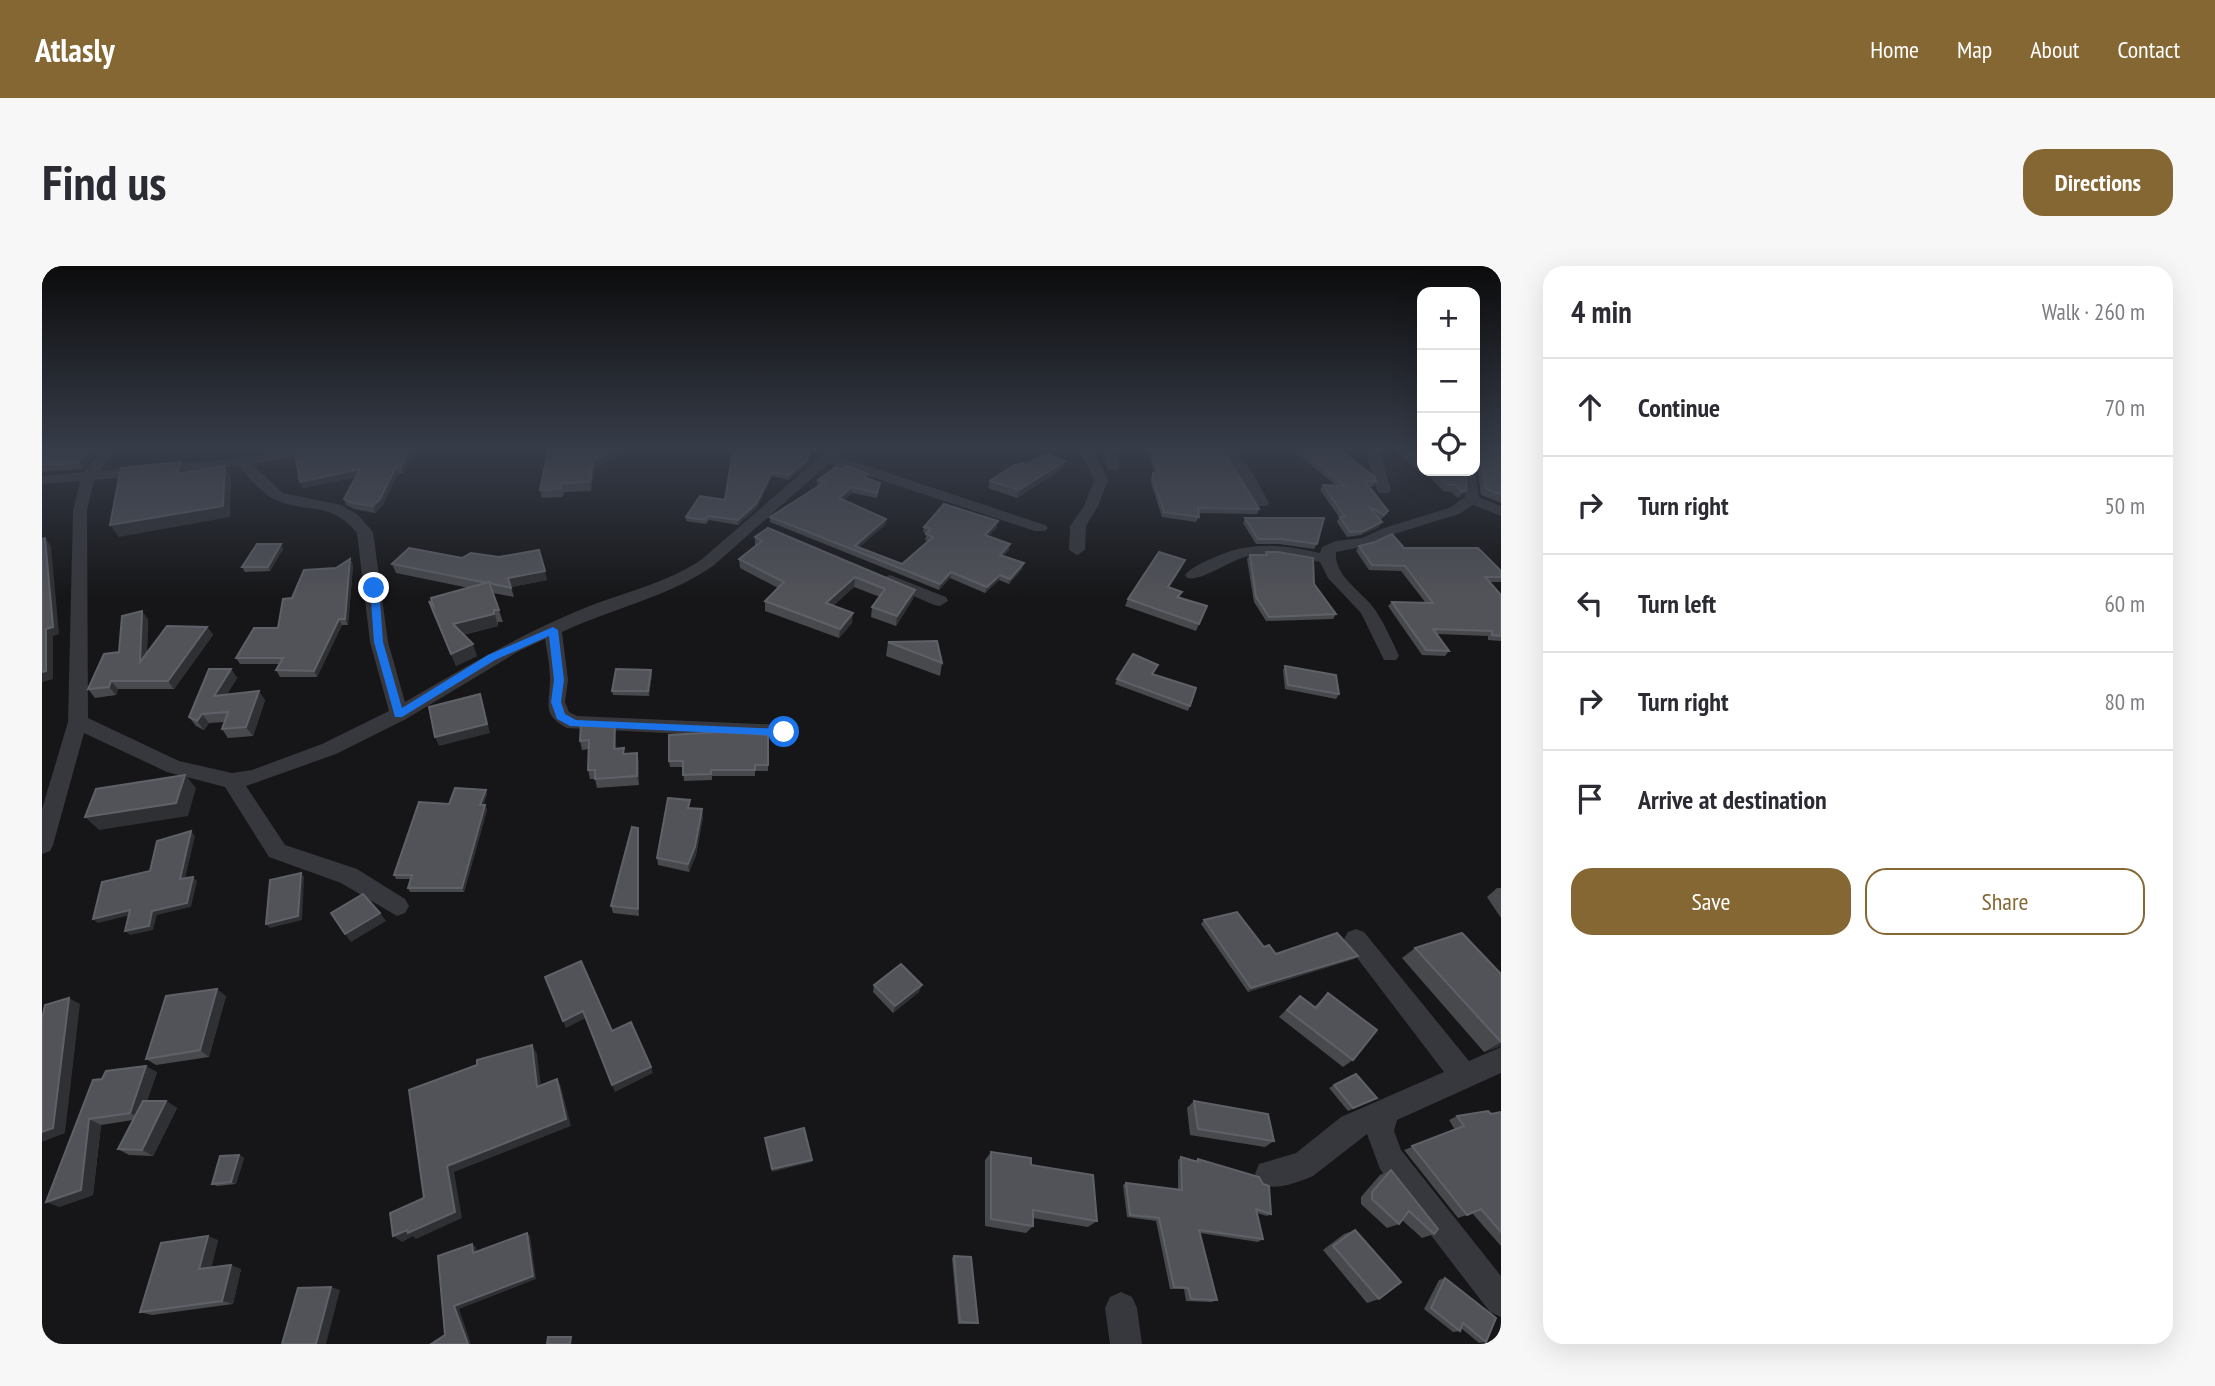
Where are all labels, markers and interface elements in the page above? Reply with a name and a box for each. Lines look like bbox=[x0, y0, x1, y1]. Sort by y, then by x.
text: Atlasly bbox=[35, 28, 115, 71]
text: Home bbox=[1870, 34, 1919, 65]
text: Map bbox=[1957, 34, 1992, 65]
text: About bbox=[2030, 34, 2079, 65]
text: Contact bbox=[2117, 34, 2180, 65]
button: Directions bbox=[2023, 149, 2173, 216]
text: Find us bbox=[42, 150, 166, 214]
map controls bbox=[1417, 287, 1480, 476]
button: + bbox=[1417, 287, 1480, 350]
text: 4 min bbox=[1571, 292, 1632, 331]
text: Walk · 260 m bbox=[2042, 297, 2145, 326]
button: − bbox=[1417, 350, 1480, 413]
icon: ahead bbox=[1571, 388, 1609, 426]
text: Continue bbox=[1638, 391, 1720, 424]
text: 70 m bbox=[2104, 393, 2145, 422]
button: locate bbox=[1417, 413, 1480, 476]
icon: right bbox=[1571, 486, 1609, 524]
text: Turn right bbox=[1638, 489, 1729, 522]
text: 50 m bbox=[2104, 491, 2145, 520]
route end bbox=[358, 572, 389, 603]
icon: left bbox=[1571, 584, 1609, 622]
text: Turn left bbox=[1638, 587, 1716, 620]
text: 60 m bbox=[2104, 589, 2145, 618]
icon: right bbox=[1571, 682, 1609, 720]
text: Turn right bbox=[1638, 685, 1729, 718]
text: 80 m bbox=[2104, 687, 2145, 716]
route start bbox=[768, 716, 799, 747]
icon: arrive bbox=[1571, 780, 1609, 818]
text: Arrive at destination bbox=[1638, 783, 1827, 816]
button: Save bbox=[1571, 868, 1851, 935]
button: Share bbox=[1865, 868, 2145, 935]

